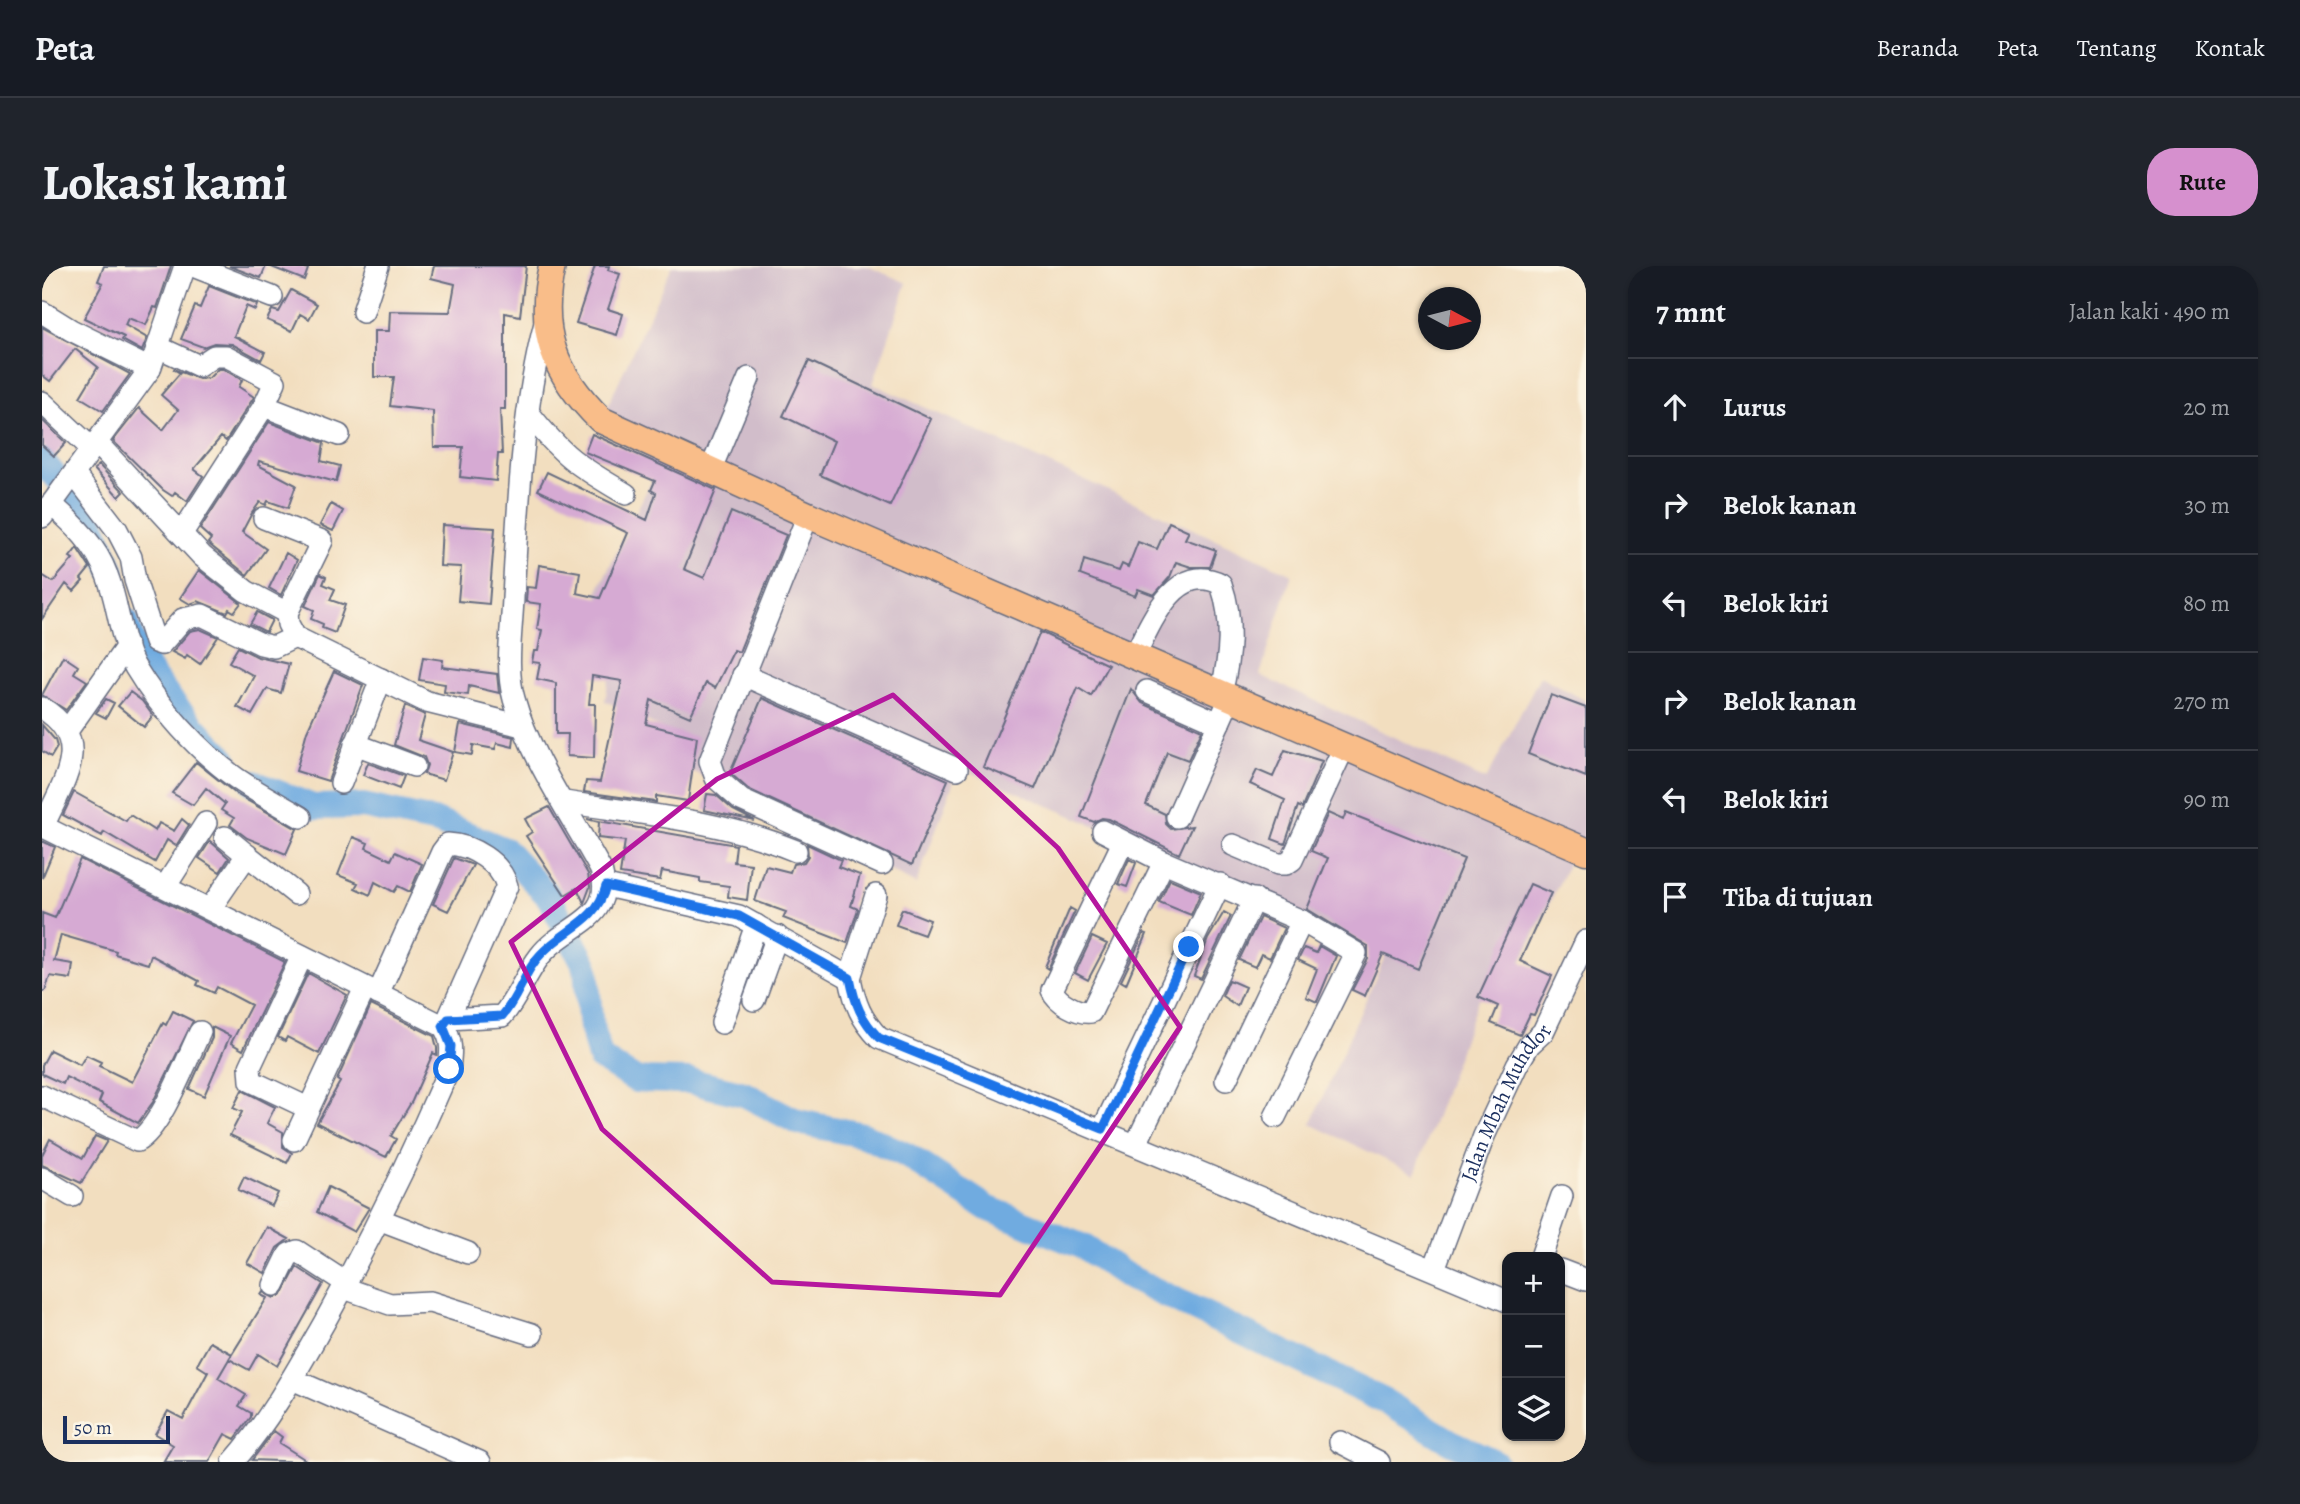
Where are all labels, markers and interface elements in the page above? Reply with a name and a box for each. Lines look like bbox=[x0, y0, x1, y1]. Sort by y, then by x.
text: Peta bbox=[35, 26, 95, 71]
text: Beranda bbox=[1876, 32, 1959, 64]
text: Peta bbox=[1997, 32, 2039, 64]
text: Tentang bbox=[2077, 32, 2157, 64]
text: Kontak bbox=[2195, 32, 2265, 64]
button: Rute bbox=[2147, 148, 2258, 216]
text: Lokasi kami bbox=[42, 149, 288, 216]
north arrow bbox=[1418, 287, 1481, 350]
text: 7 mnt bbox=[1656, 292, 1726, 332]
text: Jalan kaki · 490 m bbox=[2069, 296, 2230, 327]
icon: ahead bbox=[1656, 388, 1694, 426]
text: Lurus bbox=[1723, 390, 1786, 425]
text: 20 m bbox=[2183, 392, 2230, 423]
icon: right bbox=[1656, 486, 1694, 524]
text: Belok kanan bbox=[1723, 488, 1857, 523]
text: 30 m bbox=[2184, 490, 2230, 521]
icon: left bbox=[1656, 584, 1694, 622]
text: Belok kiri bbox=[1723, 586, 1829, 621]
text: 80 m bbox=[2183, 588, 2230, 619]
icon: right bbox=[1656, 682, 1694, 720]
text: Belok kanan bbox=[1723, 684, 1857, 719]
text: 270 m bbox=[2173, 686, 2230, 717]
icon: left bbox=[1656, 780, 1694, 818]
text: Belok kiri bbox=[1723, 782, 1829, 817]
text: 90 m bbox=[2184, 784, 2230, 815]
icon: arrive bbox=[1656, 878, 1694, 916]
text: Tiba di tujuan bbox=[1723, 880, 1873, 915]
route end bbox=[1173, 931, 1204, 962]
street label: Jalan Mbah Muhdlor bbox=[1454, 1020, 1559, 1186]
route start bbox=[433, 1053, 464, 1084]
map controls bbox=[1502, 1252, 1565, 1441]
button: + bbox=[1502, 1252, 1565, 1315]
button: − bbox=[1502, 1315, 1565, 1378]
button: layers bbox=[1502, 1378, 1565, 1441]
scale bar bbox=[63, 1413, 170, 1445]
text: 50 m bbox=[74, 1415, 112, 1441]

